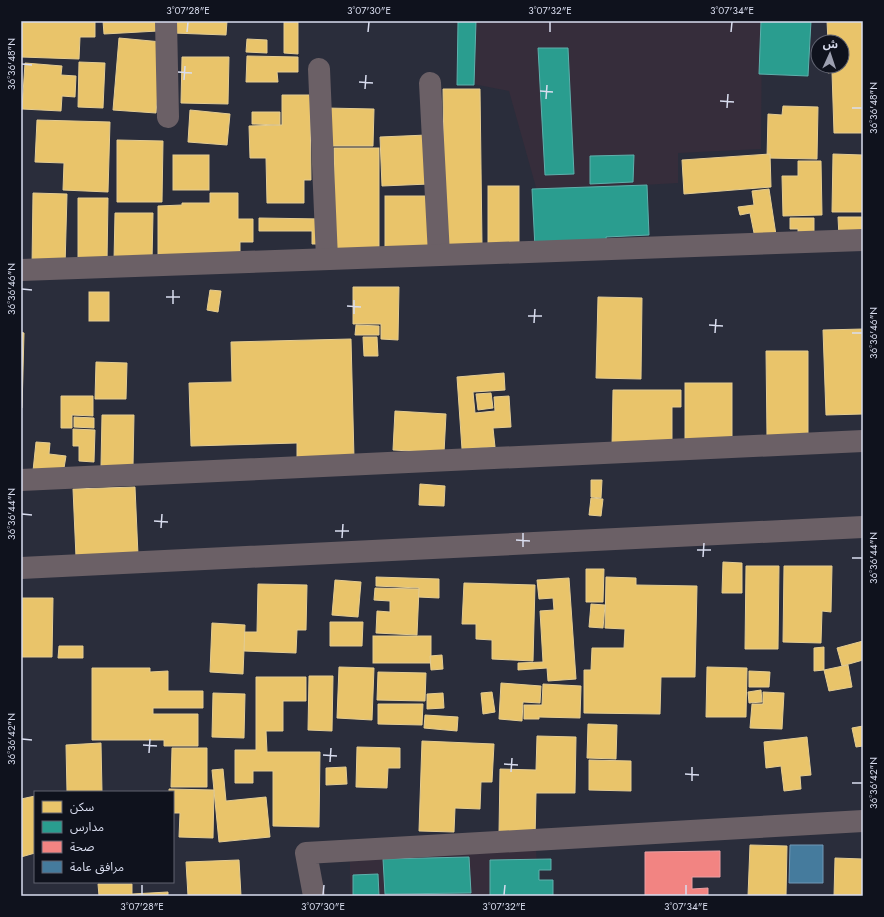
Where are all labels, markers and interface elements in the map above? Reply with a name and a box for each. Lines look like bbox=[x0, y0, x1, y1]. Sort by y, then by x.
text: 3°07'28"E bbox=[166, 3, 210, 18]
text: 3°07'30"E bbox=[347, 3, 391, 18]
text: 3°07'32"E bbox=[528, 3, 572, 18]
text: 3°07'34"E bbox=[710, 3, 754, 18]
north arrow bbox=[810, 34, 850, 74]
text: ش bbox=[823, 36, 838, 52]
text: 36°36'48"N bbox=[4, 38, 19, 90]
text: 36°36'48"N bbox=[866, 82, 881, 134]
text: 36°36'46"N bbox=[4, 263, 19, 315]
text: 36°36'46"N bbox=[866, 307, 881, 359]
text: 36°36'44"N bbox=[4, 488, 19, 540]
text: 36°36'44"N bbox=[866, 532, 881, 584]
text: 36°36'42"N bbox=[4, 713, 19, 765]
text: 36°36'42"N bbox=[866, 757, 881, 809]
legend bbox=[34, 791, 174, 883]
text: سكن bbox=[70, 798, 94, 816]
text: مدارس bbox=[70, 818, 104, 836]
text: صحة bbox=[70, 838, 94, 856]
text: مرافق عامة bbox=[70, 858, 124, 876]
text: 3°07'28"E bbox=[120, 899, 164, 914]
text: 3°07'30"E bbox=[301, 899, 345, 914]
text: 3°07'32"E bbox=[482, 899, 526, 914]
text: 3°07'34"E bbox=[664, 899, 708, 914]

